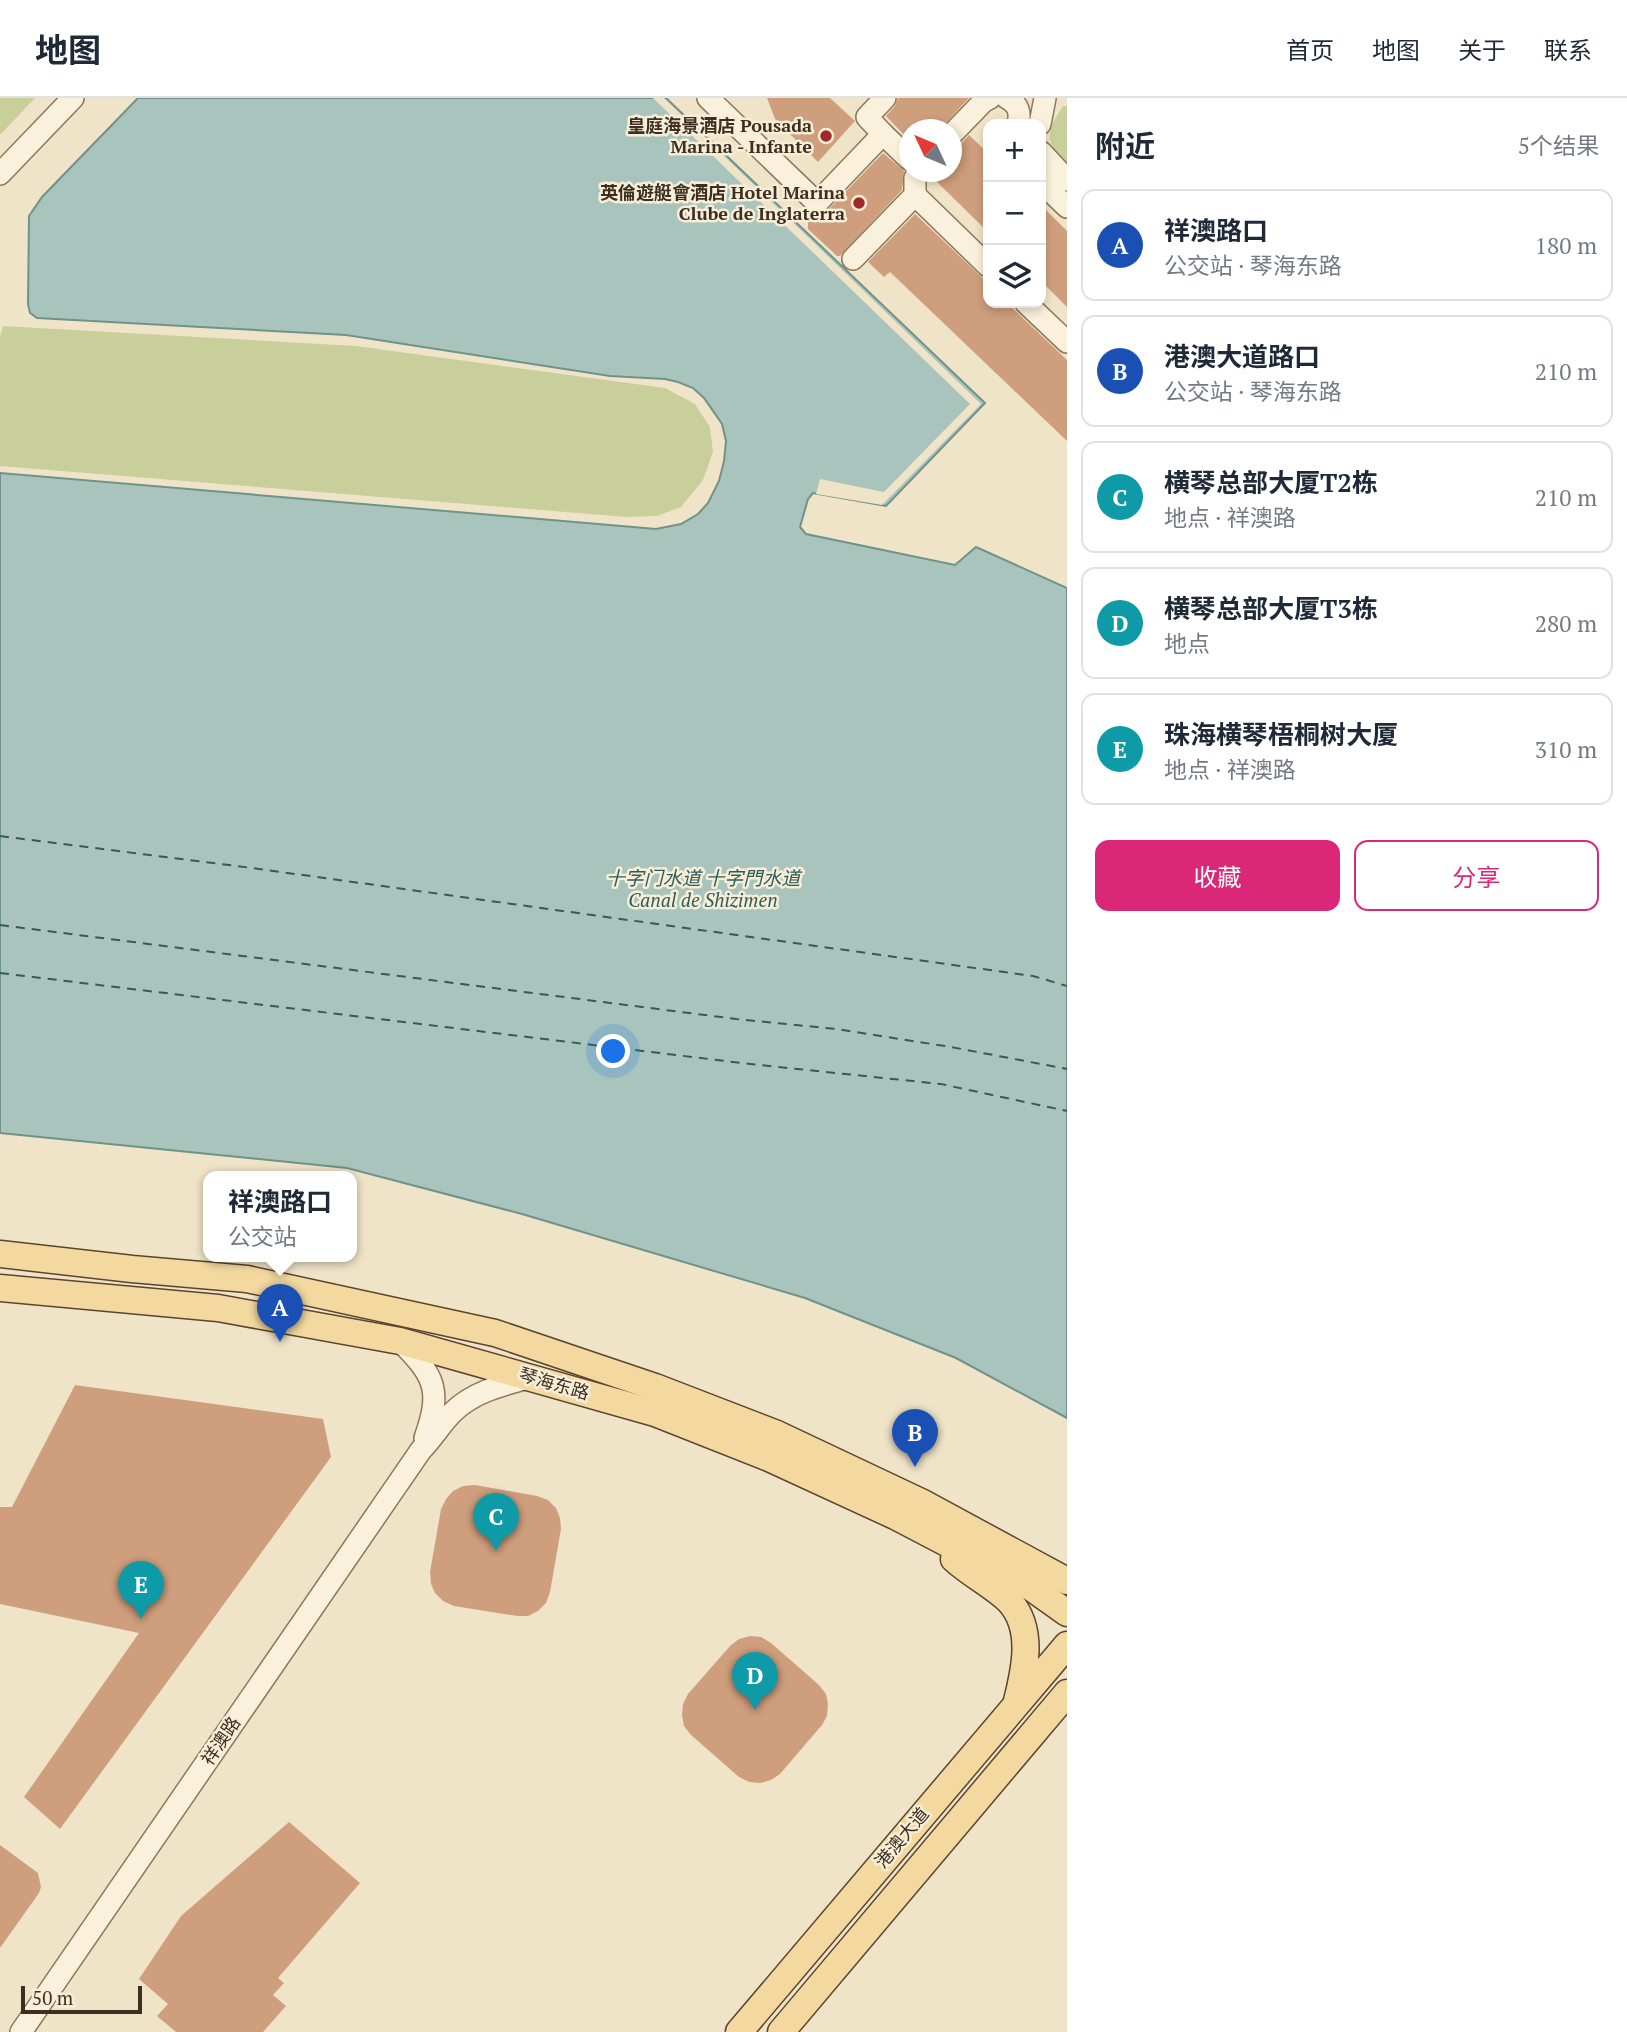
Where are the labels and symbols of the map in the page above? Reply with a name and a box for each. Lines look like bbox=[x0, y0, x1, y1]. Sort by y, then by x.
place label: 皇庭海景酒店 Pousada Marina - Infante bbox=[627, 113, 812, 158]
north arrow bbox=[899, 119, 962, 182]
marker: 皇庭海景酒店 Pousada Marina - Infante bbox=[818, 128, 834, 144]
place label: 英倫遊艇會酒店 Hotel Marina Clube de Inglaterra bbox=[600, 180, 845, 225]
marker: 英倫遊艇會酒店 Hotel Marina Clube de Inglaterra bbox=[851, 195, 867, 211]
water label: 十字门水道 十字門水道 Canal de Shizimen bbox=[606, 865, 803, 912]
your location bbox=[596, 1034, 630, 1068]
pin: A bbox=[257, 1284, 303, 1342]
street label: 琴海东路 bbox=[516, 1362, 592, 1404]
pin: B bbox=[892, 1409, 938, 1467]
pin: C bbox=[473, 1493, 519, 1551]
pin: E bbox=[118, 1561, 164, 1619]
pin: D bbox=[732, 1652, 778, 1710]
street label: 祥澳路 bbox=[195, 1711, 245, 1770]
street label: 港澳大道 bbox=[869, 1802, 934, 1873]
scale bar bbox=[21, 1983, 142, 2015]

